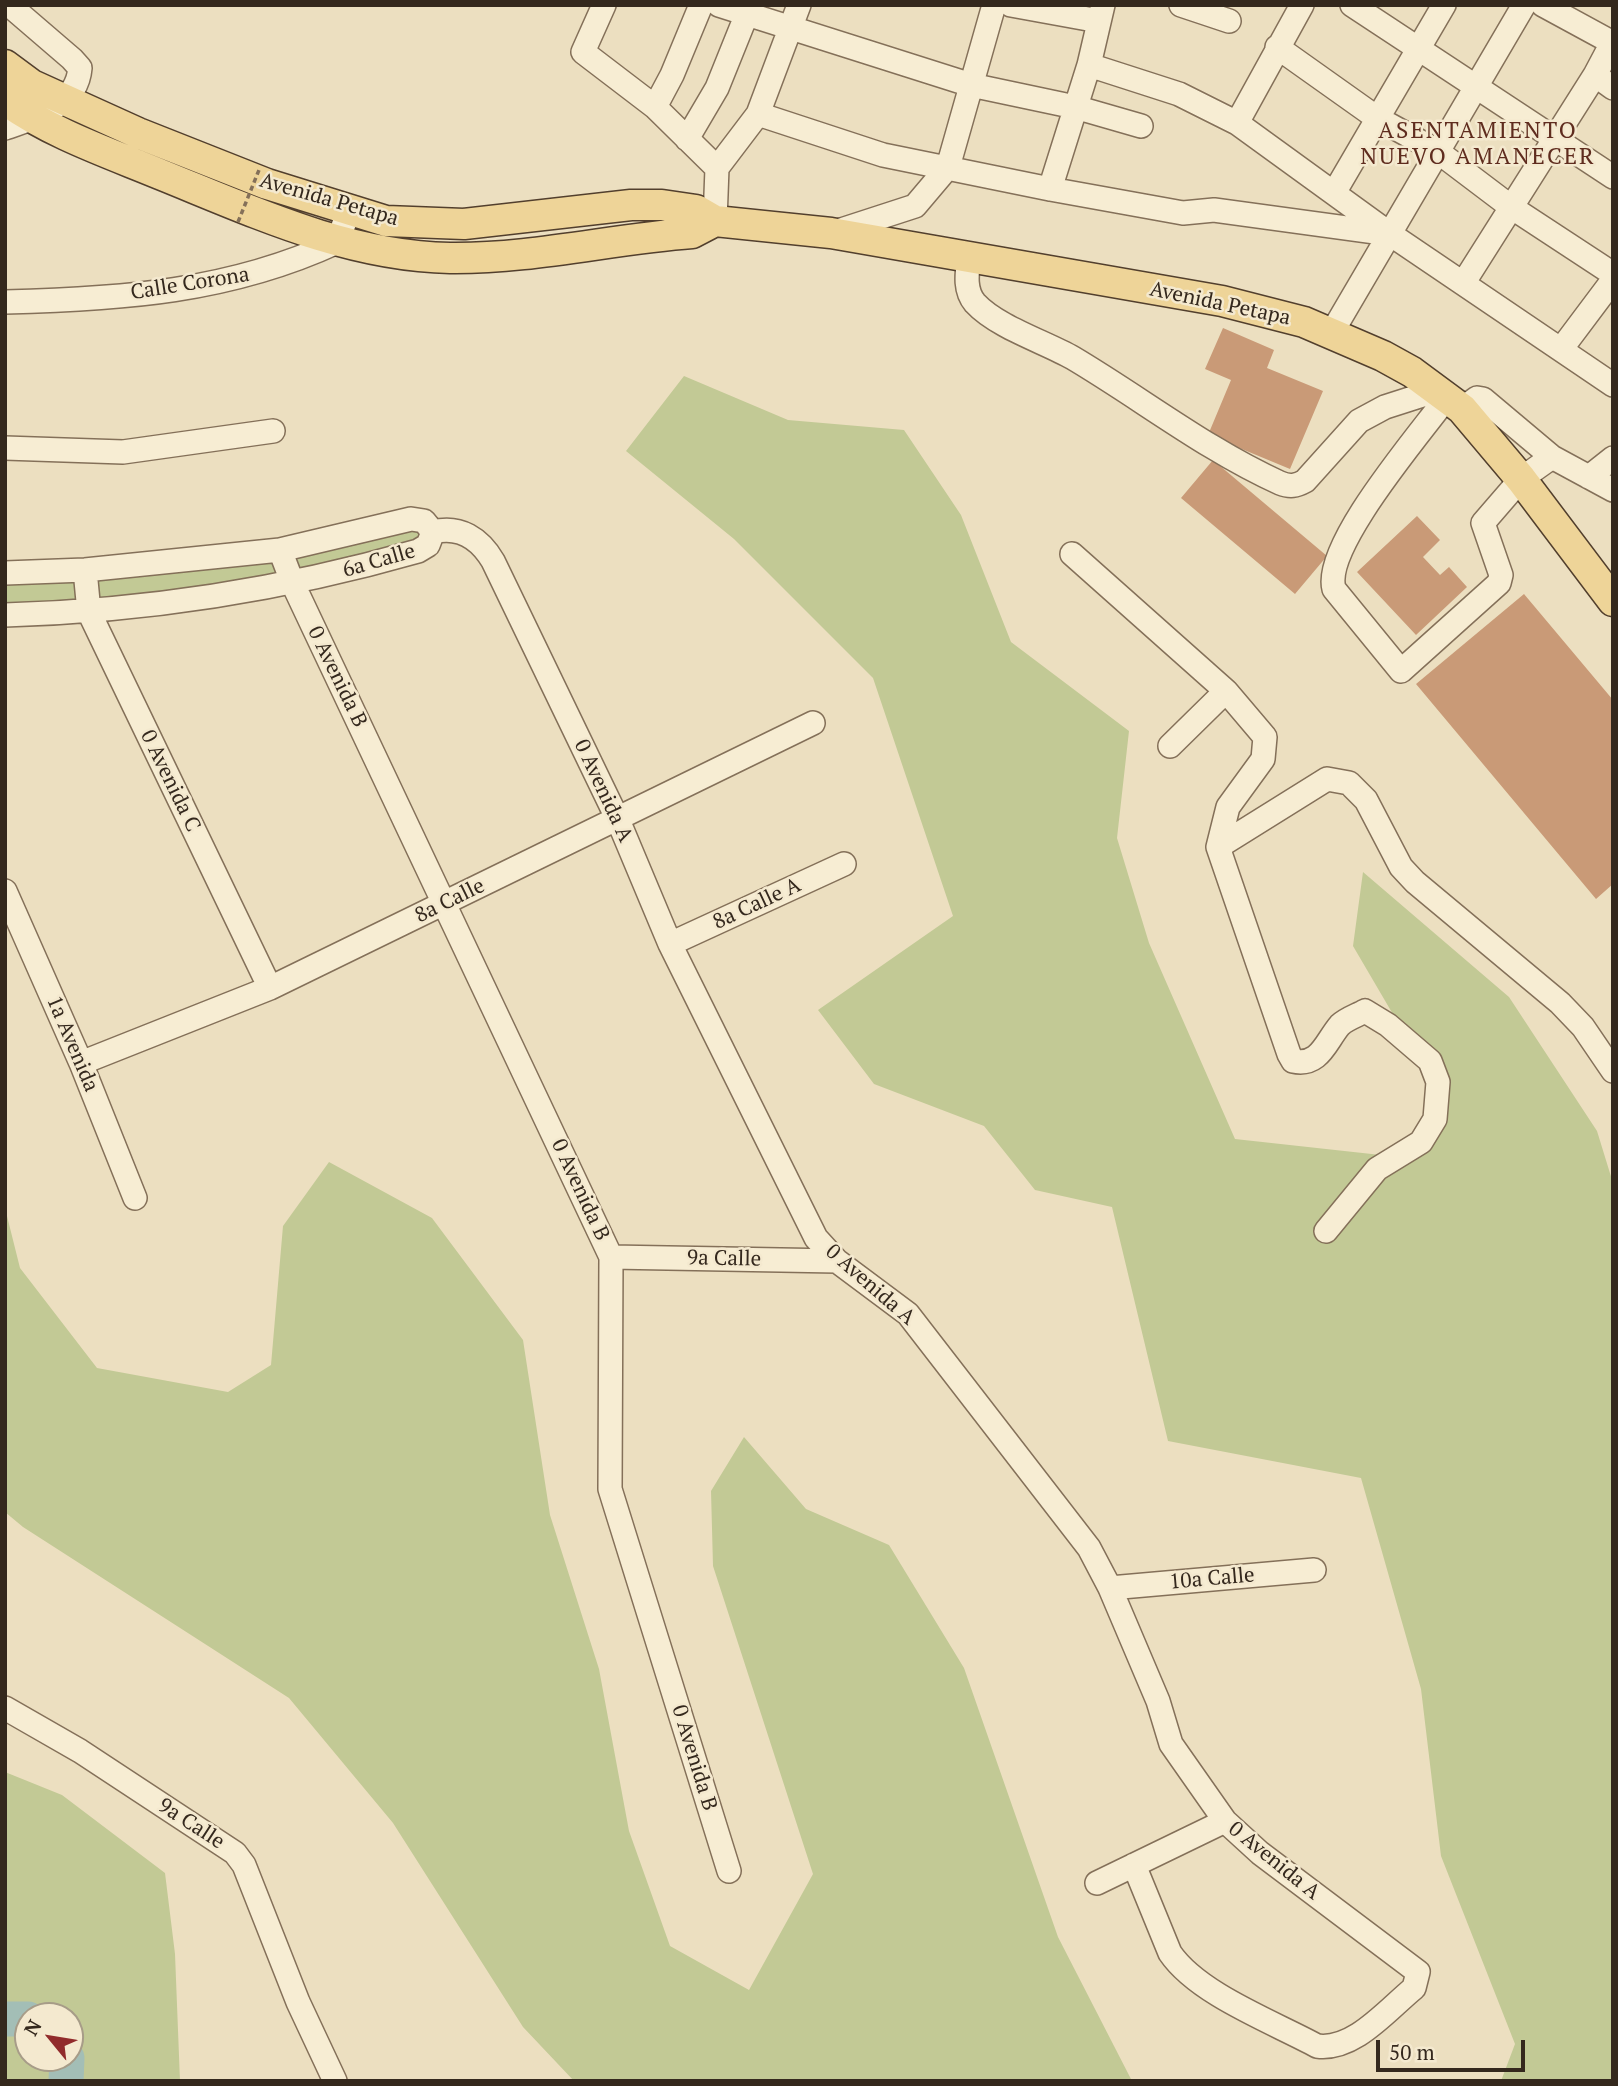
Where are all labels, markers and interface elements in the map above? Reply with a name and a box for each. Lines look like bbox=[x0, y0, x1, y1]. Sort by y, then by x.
district label: ASENTAMIENTO NUEVO AMANECER bbox=[1362, 117, 1594, 171]
street label: Avenida Petapa bbox=[257, 168, 401, 232]
street label: Calle Corona bbox=[129, 262, 251, 306]
street label: Avenida Petapa bbox=[1147, 277, 1293, 331]
street label: 6a Calle bbox=[340, 539, 418, 583]
street label: 0 Avenida B bbox=[302, 622, 372, 732]
street label: 0 Avenida C bbox=[135, 726, 205, 836]
street label: 0 Avenida A bbox=[568, 736, 638, 846]
street label: 8a Calle bbox=[411, 873, 489, 929]
street label: 8a Calle A bbox=[709, 873, 805, 935]
street label: 1a Avenida bbox=[41, 992, 103, 1096]
street label: 0 Avenida B bbox=[546, 1135, 614, 1245]
street label: 0 Avenida A bbox=[820, 1239, 920, 1331]
street label: 9a Calle bbox=[687, 1246, 761, 1272]
street label: 10a Calle bbox=[1168, 1563, 1256, 1595]
street label: 0 Avenida B bbox=[666, 1702, 722, 1814]
street label: 9a Calle bbox=[153, 1793, 229, 1855]
street label: 0 Avenida A bbox=[1223, 1816, 1325, 1906]
north arrow bbox=[14, 2002, 84, 2072]
text: N bbox=[18, 2015, 47, 2040]
scale bar bbox=[1380, 2026, 1529, 2070]
text: 50 m bbox=[1389, 2038, 1435, 2066]

